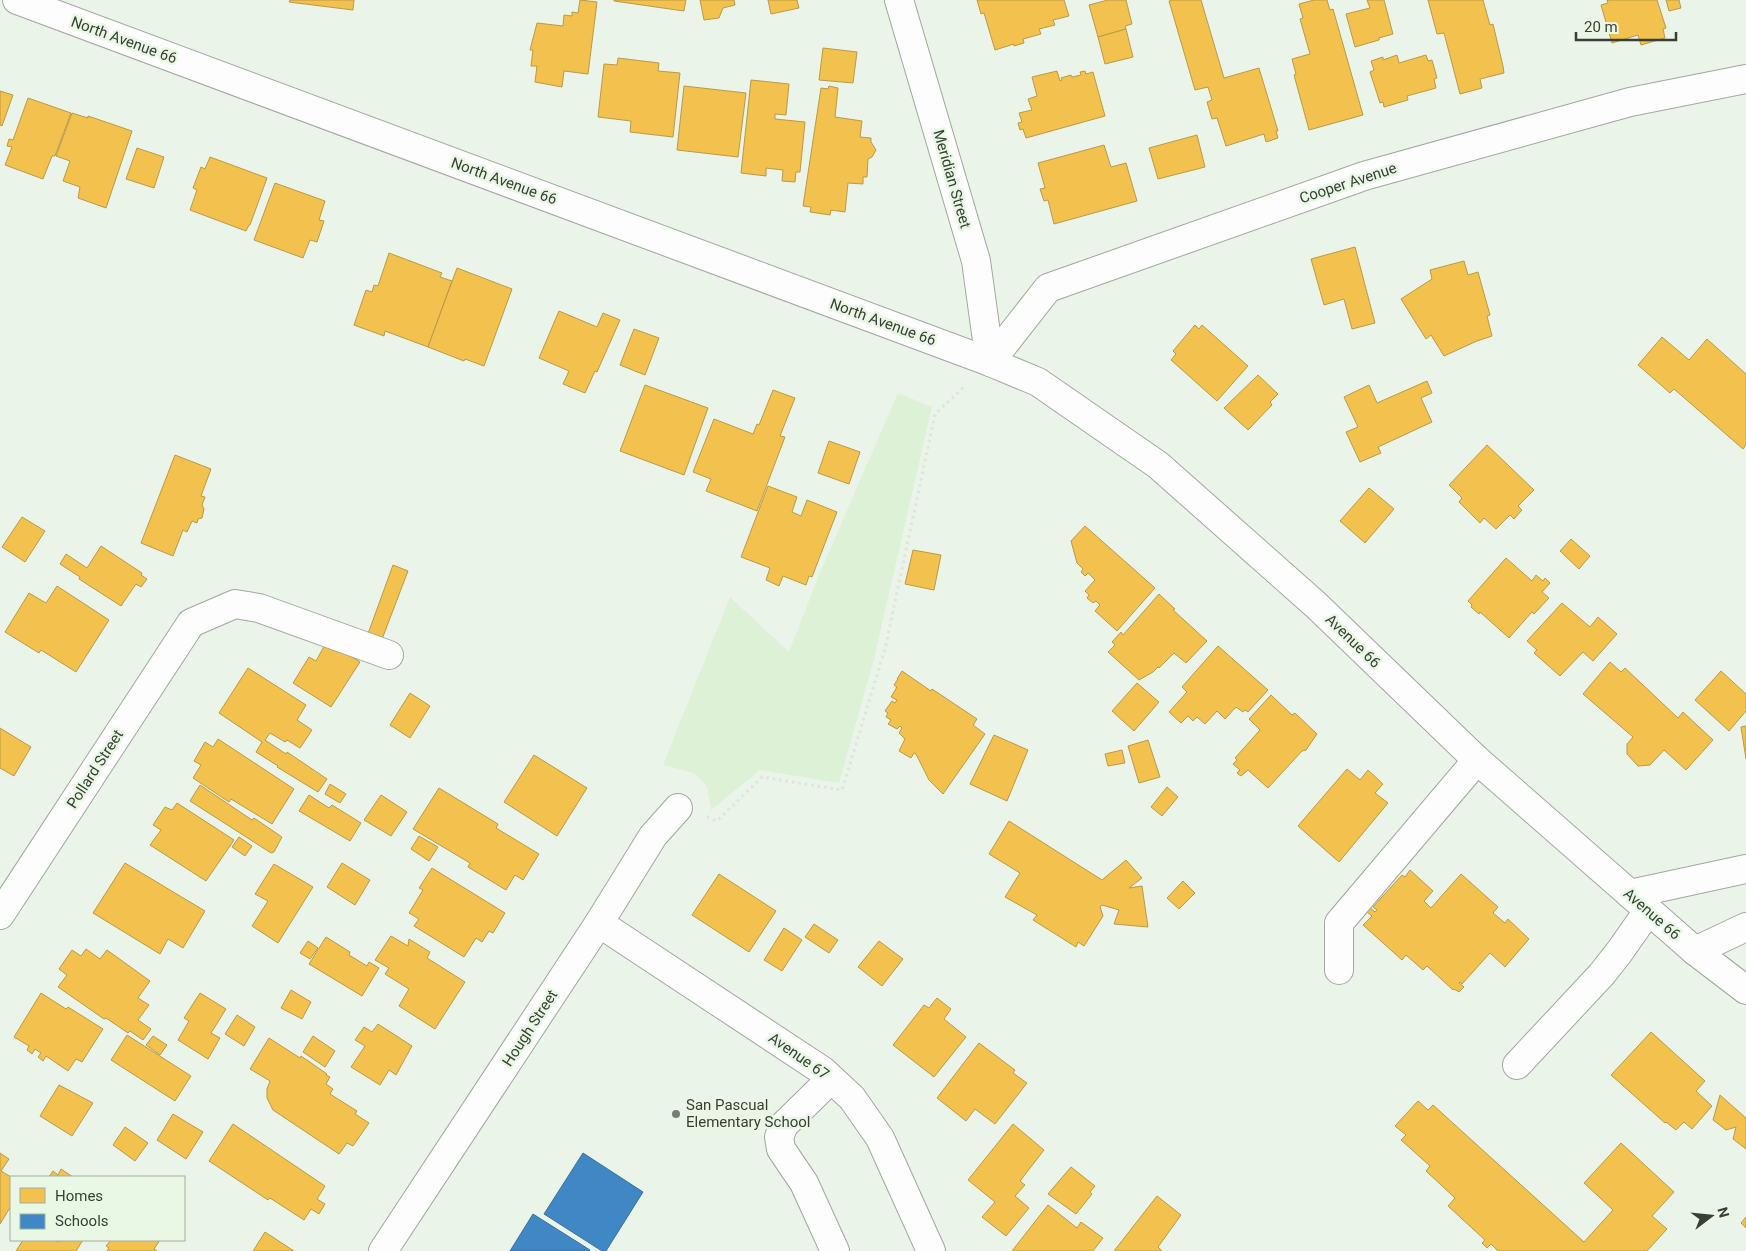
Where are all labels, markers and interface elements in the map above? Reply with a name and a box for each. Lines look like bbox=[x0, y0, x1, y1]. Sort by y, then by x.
scale bar bbox=[1576, 10, 1676, 42]
street label: North Avenue 66 bbox=[69, 13, 179, 67]
text: 20 m bbox=[1584, 18, 1618, 36]
street label: Meridian Street bbox=[929, 128, 975, 230]
street label: North Avenue 66 bbox=[449, 154, 559, 208]
street label: Cooper Avenue bbox=[1297, 159, 1399, 207]
street label: North Avenue 66 bbox=[828, 295, 938, 349]
street label: Avenue 66 bbox=[1322, 610, 1384, 672]
street label: Pollard Street bbox=[63, 726, 127, 812]
street label: Avenue 66 bbox=[1620, 884, 1684, 944]
street label: Hough Street bbox=[499, 986, 561, 1070]
street label: Avenue 67 bbox=[765, 1029, 833, 1083]
place label: San Pascual Elementary School bbox=[686, 1096, 810, 1131]
marker: San Pascual Elementary School bbox=[670, 1108, 682, 1120]
legend bbox=[10, 1176, 185, 1241]
text: Homes bbox=[55, 1187, 103, 1205]
north arrow bbox=[1686, 1191, 1736, 1241]
text: N bbox=[1714, 1205, 1733, 1219]
text: Schools bbox=[55, 1212, 109, 1230]

